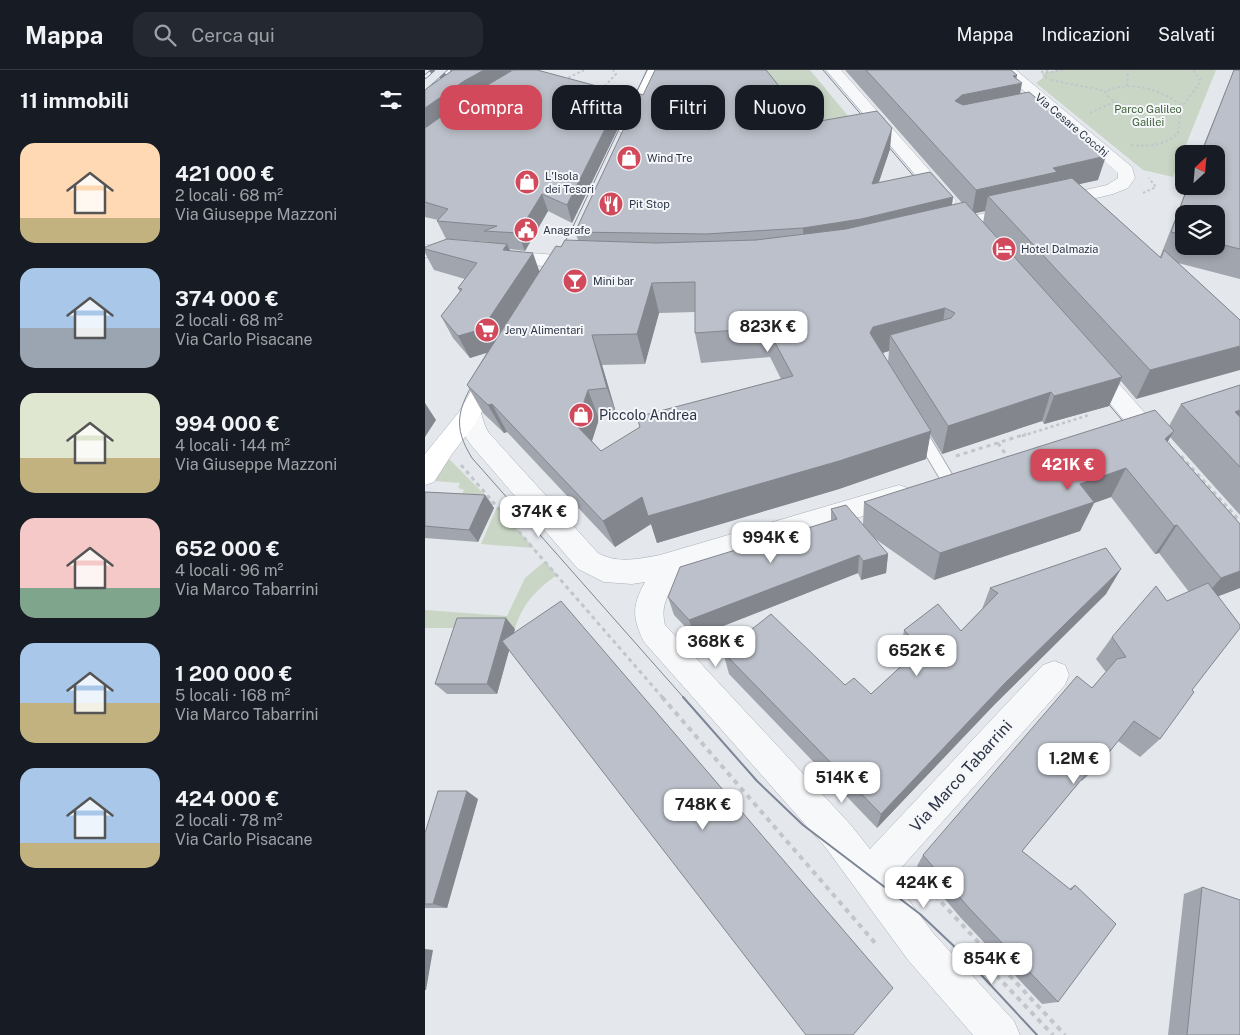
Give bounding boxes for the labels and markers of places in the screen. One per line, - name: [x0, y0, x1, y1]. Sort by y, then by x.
- shop icon: Wind Tre: [616, 145, 642, 171]
- place label: Wind Tre: [647, 152, 692, 164]
- shop icon: L'Isola dei Tesori: [514, 169, 540, 195]
- place label: L'Isola dei Tesori: [545, 170, 594, 195]
- restaurant icon: Pit Stop: [598, 191, 624, 217]
- place label: Pit Stop: [629, 198, 670, 210]
- public building icon: Anagrafe: [513, 217, 539, 243]
- place label: Anagrafe: [543, 224, 591, 236]
- hotel icon: Hotel Dalmazia: [991, 236, 1017, 262]
- place label: Hotel Dalmazia: [1021, 243, 1098, 255]
- bar icon: Mini bar: [562, 268, 588, 294]
- place label: Mini bar: [593, 275, 634, 287]
- pin: 823K €: [727, 310, 809, 353]
- supermarket icon: Jeny Alimentari: [474, 317, 500, 343]
- place label: Jeny Alimentari: [505, 324, 583, 336]
- shop icon: Piccolo Andrea: [568, 402, 594, 428]
- place label: Piccolo Andrea: [599, 407, 697, 423]
- pin: 421K €: [1027, 448, 1109, 491]
- pin: 374K €: [498, 496, 580, 538]
- pin: 994K €: [730, 522, 812, 564]
- pin: 368K €: [675, 626, 757, 668]
- pin: 652K €: [876, 634, 958, 677]
- pin: 1.2M €: [1033, 742, 1115, 785]
- pin: 514K €: [801, 762, 883, 804]
- pin: 748K €: [662, 788, 744, 831]
- pin: 424K €: [883, 866, 965, 909]
- pin: 854K €: [951, 942, 1033, 985]

